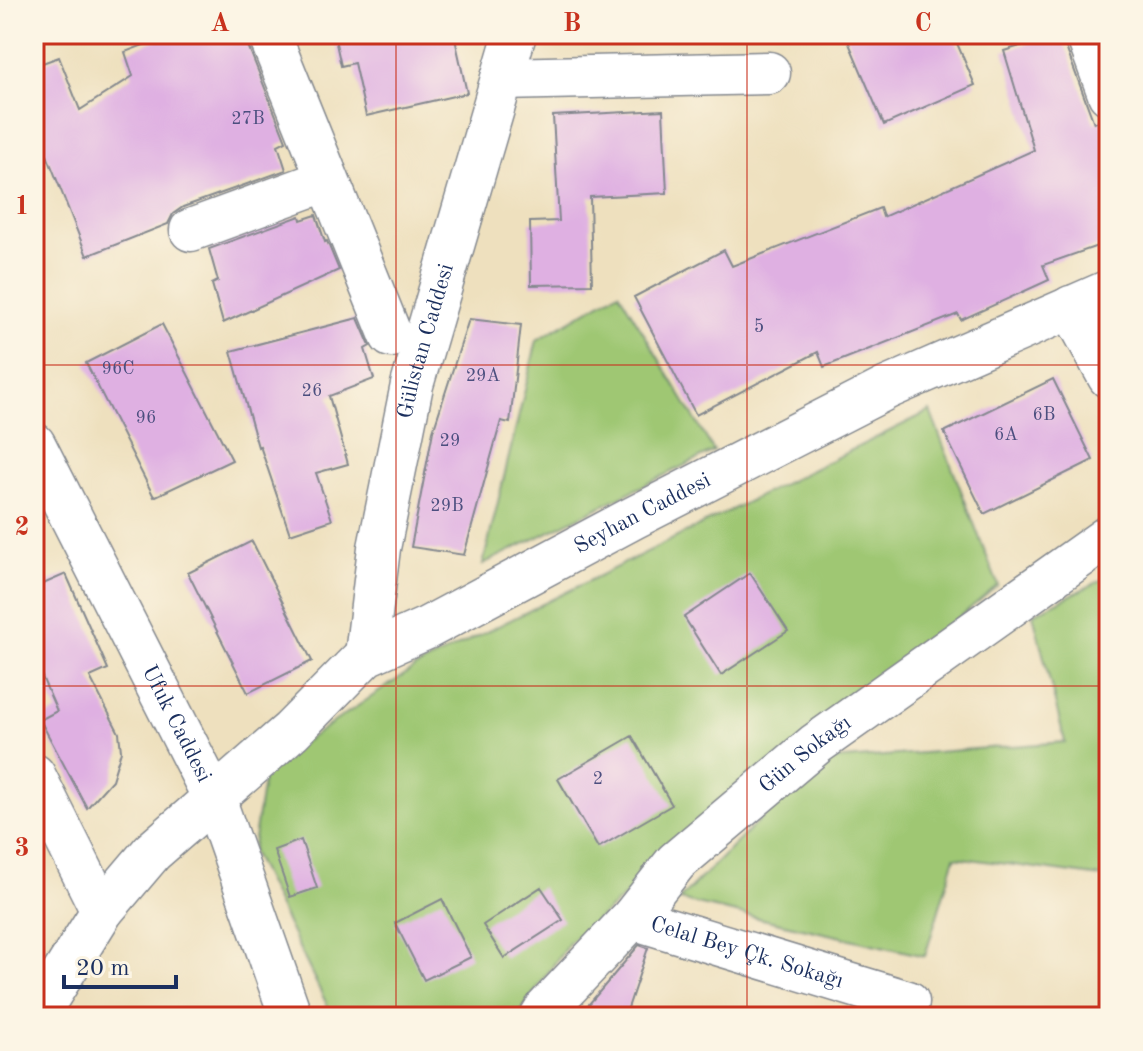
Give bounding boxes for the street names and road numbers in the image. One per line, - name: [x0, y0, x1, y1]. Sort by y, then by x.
- street label: Gülistan Caddesi: [394, 261, 458, 421]
- street label: Seyhan Caddesi: [571, 469, 714, 558]
- street label: Ufuk Caddesi: [137, 662, 215, 786]
- street label: Gün Sokağı: [755, 712, 855, 798]
- street label: Celal Bey Çk. Sokağı: [648, 913, 846, 993]

